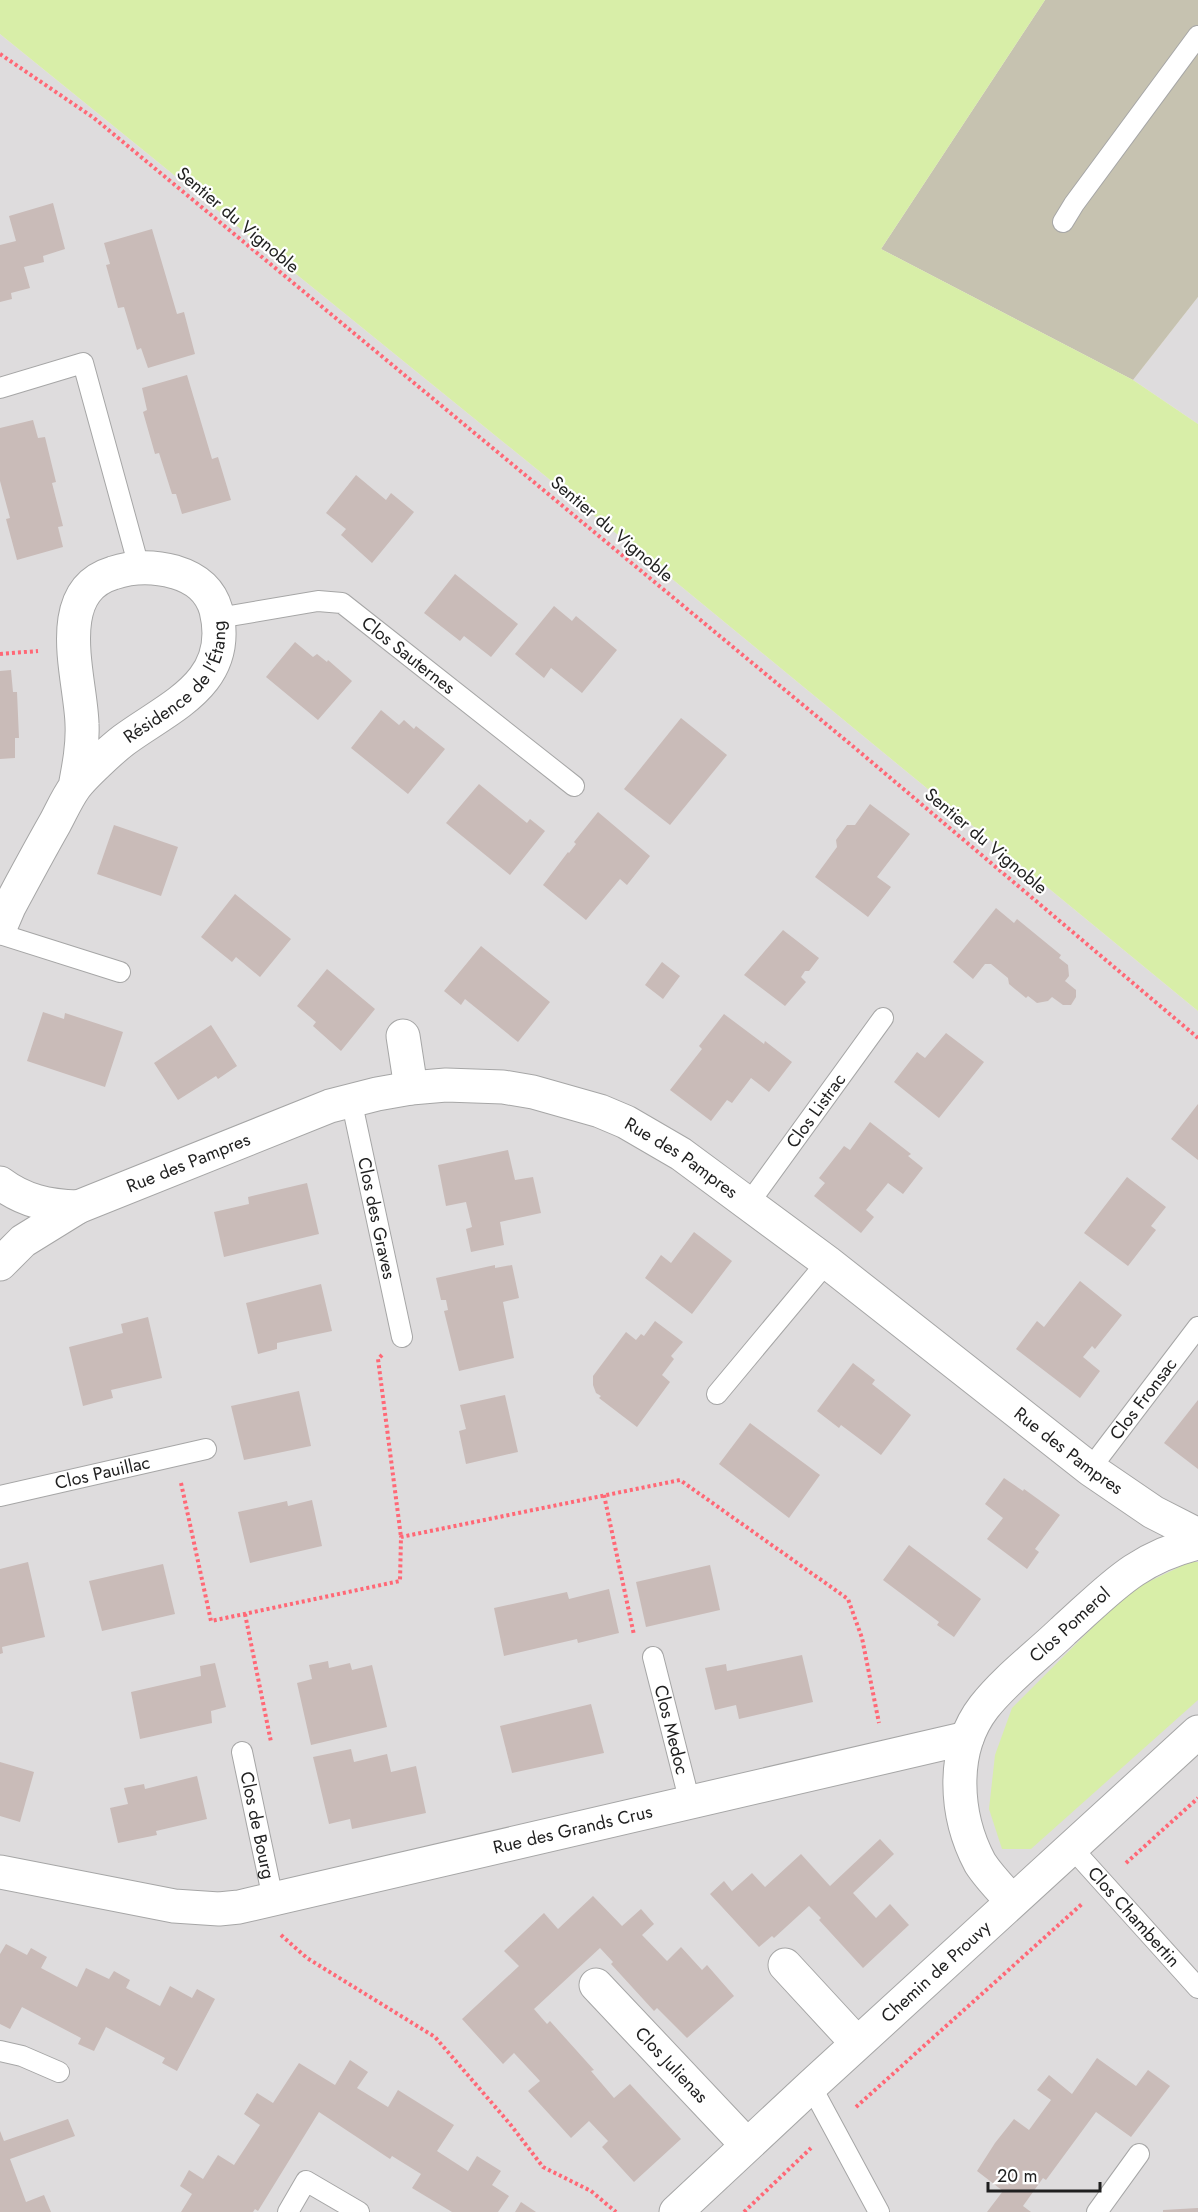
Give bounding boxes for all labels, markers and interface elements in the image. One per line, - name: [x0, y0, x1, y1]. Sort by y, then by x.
- street label: Sentier du Vignoble: [171, 161, 305, 279]
- street label: Sentier du Vignoble: [545, 470, 679, 588]
- street label: Clos Sauternes: [356, 610, 461, 700]
- street label: Résidence de l'Étang: [118, 620, 232, 750]
- street label: Sentier du Vignoble: [919, 782, 1053, 900]
- street label: Clos Listrac: [780, 1068, 852, 1153]
- street label: Rue des Pampres: [620, 1111, 743, 1205]
- street label: Rue des Pampres: [123, 1126, 254, 1199]
- street label: Clos des Graves: [351, 1155, 402, 1282]
- street label: Clos Fronsac: [1103, 1352, 1183, 1446]
- street label: Rue des Pampres: [1008, 1401, 1128, 1501]
- street label: Clos Pauillac: [52, 1449, 152, 1496]
- street label: Clos Pomerol: [1024, 1581, 1116, 1669]
- street label: Clos Medoc: [648, 1682, 695, 1777]
- street label: Clos de Bourg: [233, 1769, 281, 1882]
- street label: Rue des Grands Crus: [490, 1798, 655, 1861]
- street label: Clos Chambertin: [1082, 1861, 1186, 1973]
- street label: Chemin de Prouvy: [875, 1915, 997, 2029]
- street label: Clos Julienas: [629, 2021, 714, 2109]
- scale bar: [988, 2155, 1100, 2193]
- text: 20 m: [997, 2163, 1037, 2189]

